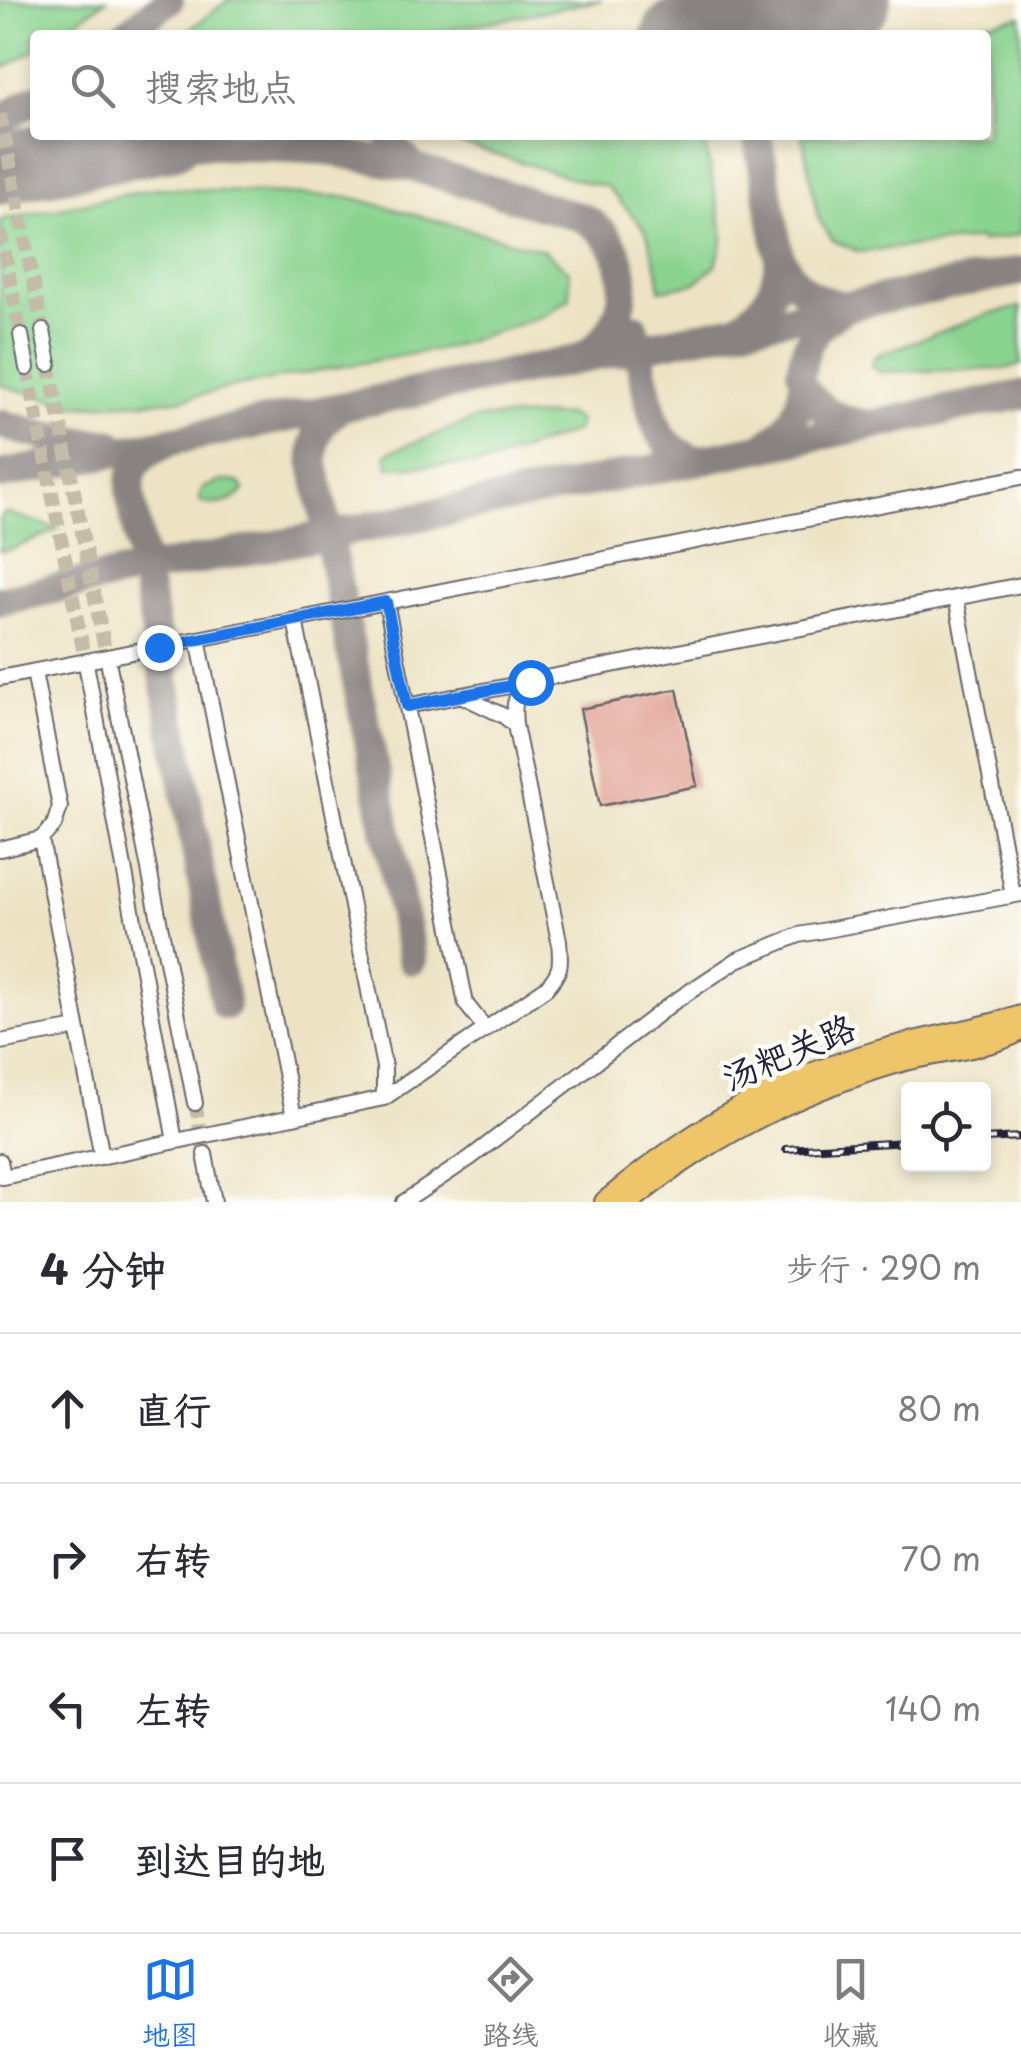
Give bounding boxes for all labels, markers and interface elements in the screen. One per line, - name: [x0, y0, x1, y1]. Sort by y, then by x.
- search box: [30, 30, 991, 140]
- text: 搜索地点: [145, 57, 297, 114]
- icon: search: [65, 58, 120, 113]
- route end: [137, 625, 183, 671]
- route start: [508, 660, 554, 706]
- street label: 汤粑关路: [713, 999, 863, 1102]
- map controls: [901, 1082, 991, 1172]
- button: locate: [901, 1082, 991, 1172]
- text: 4 分钟: [40, 1236, 166, 1299]
- text: 步行 · 290 m: [786, 1243, 981, 1291]
- text: 直行: [135, 1380, 211, 1437]
- icon: ahead: [40, 1381, 95, 1436]
- text: 80 m: [897, 1384, 981, 1432]
- text: 右转: [135, 1530, 211, 1587]
- icon: right: [40, 1531, 95, 1586]
- text: 70 m: [901, 1534, 981, 1582]
- text: 左转: [135, 1680, 211, 1737]
- icon: left: [40, 1681, 95, 1736]
- text: 140 m: [885, 1684, 981, 1732]
- text: 到达目的地: [135, 1830, 325, 1887]
- icon: arrive: [40, 1831, 95, 1886]
- tab: 地图: [142, 1952, 198, 2055]
- tab: 路线: [482, 1952, 539, 2055]
- tab: 收藏: [823, 1952, 879, 2055]

